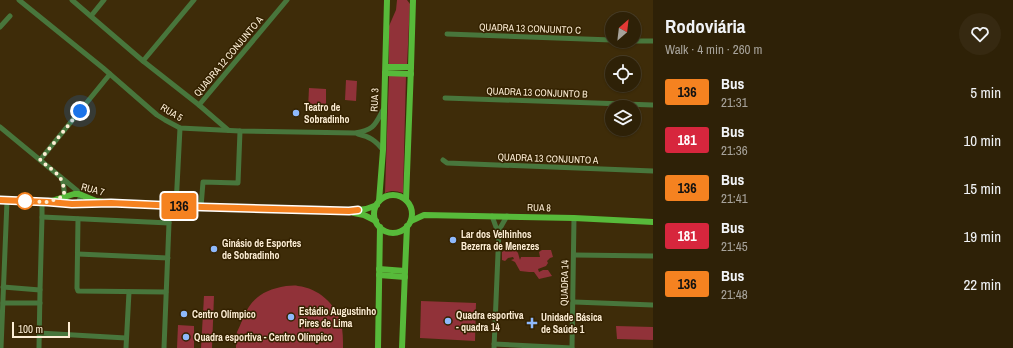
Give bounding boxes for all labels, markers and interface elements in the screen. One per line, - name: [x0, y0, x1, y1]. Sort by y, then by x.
- north arrow: [605, 12, 641, 48]
- map controls: [605, 12, 641, 136]
- street label: QUADRA 12 CONJUNTO A: [191, 13, 266, 99]
- text: Rodoviária: [665, 13, 746, 39]
- button: heart: [959, 13, 1001, 55]
- street label: QUADRA 13 CONJUNTO C: [479, 20, 581, 37]
- text: Walk · 4 min · 260 m: [665, 41, 762, 58]
- button: locate: [605, 56, 641, 92]
- text: Bus: [721, 73, 744, 94]
- text: 5 min: [970, 82, 1001, 103]
- text: 136: [677, 83, 697, 101]
- street label: QUADRA 13 CONJUNTO B: [486, 84, 588, 101]
- street label: RUA 3: [368, 88, 381, 112]
- text: 21:31: [721, 94, 748, 111]
- button: layers: [605, 100, 641, 136]
- your location: [70, 101, 90, 121]
- street label: RUA 5: [158, 101, 186, 124]
- place label: Teatro de Sobradinho: [304, 101, 350, 126]
- marker: Teatro de Sobradinho: [291, 108, 301, 118]
- text: Bus: [721, 121, 744, 142]
- text: 10 min: [963, 130, 1001, 151]
- text: 181: [677, 131, 697, 149]
- text: 21:36: [721, 142, 748, 159]
- street label: QUADRA 13 CONJUNTO A: [497, 150, 599, 167]
- text: Bus: [721, 169, 744, 190]
- text: 15 min: [963, 178, 1001, 199]
- text: 136: [677, 179, 697, 197]
- street label: RUA 7: [80, 180, 106, 199]
- text: 21:41: [721, 190, 748, 207]
- unlabelled marker: [16, 192, 34, 210]
- line badge: 136: [156, 193, 202, 219]
- text: 136: [169, 197, 189, 215]
- street label: RUA 8: [527, 201, 551, 214]
- text: Bus: [721, 217, 744, 238]
- text: 19 min: [963, 226, 1001, 247]
- text: 181: [677, 227, 697, 245]
- place label: Lar dos Velhinhos Bezerra de Menezes: [461, 228, 540, 253]
- marker: Lar dos Velhinhos Bezerra de Menezes: [448, 235, 458, 245]
- place label: Ginásio de Esportes de Sobradinho: [222, 237, 302, 262]
- text: 21:45: [721, 238, 748, 255]
- marker: Ginásio de Esportes de Sobradinho: [209, 244, 219, 254]
- street label: QUADRA 14: [558, 259, 571, 306]
- text: Bus: [721, 265, 744, 286]
- text: 22 min: [963, 274, 1001, 295]
- text: 136: [677, 275, 697, 293]
- text: 21:48: [721, 286, 748, 303]
- place label: Estádio Augustinho Pires de Lima: [299, 305, 376, 330]
- place label: Centro Olímpico: [192, 308, 256, 321]
- marker: Centro Olímpico: [179, 309, 189, 319]
- place label: Quadra esportiva - quadra 14: [456, 309, 524, 334]
- place label: Unidade Básica de Saúde 1: [541, 311, 603, 336]
- marker: Estádio Augustinho Pires de Lima: [286, 312, 296, 322]
- marker: Quadra esportiva - quadra 14: [443, 316, 453, 326]
- marker: Unidade Básica de Saúde 1: [526, 317, 538, 329]
- scale bar: [12, 320, 70, 339]
- text: 100 m: [18, 322, 43, 336]
- place label: Quadra esportiva - Centro Olímpico: [194, 331, 333, 344]
- marker: Quadra esportiva - Centro Olímpico: [181, 332, 191, 342]

